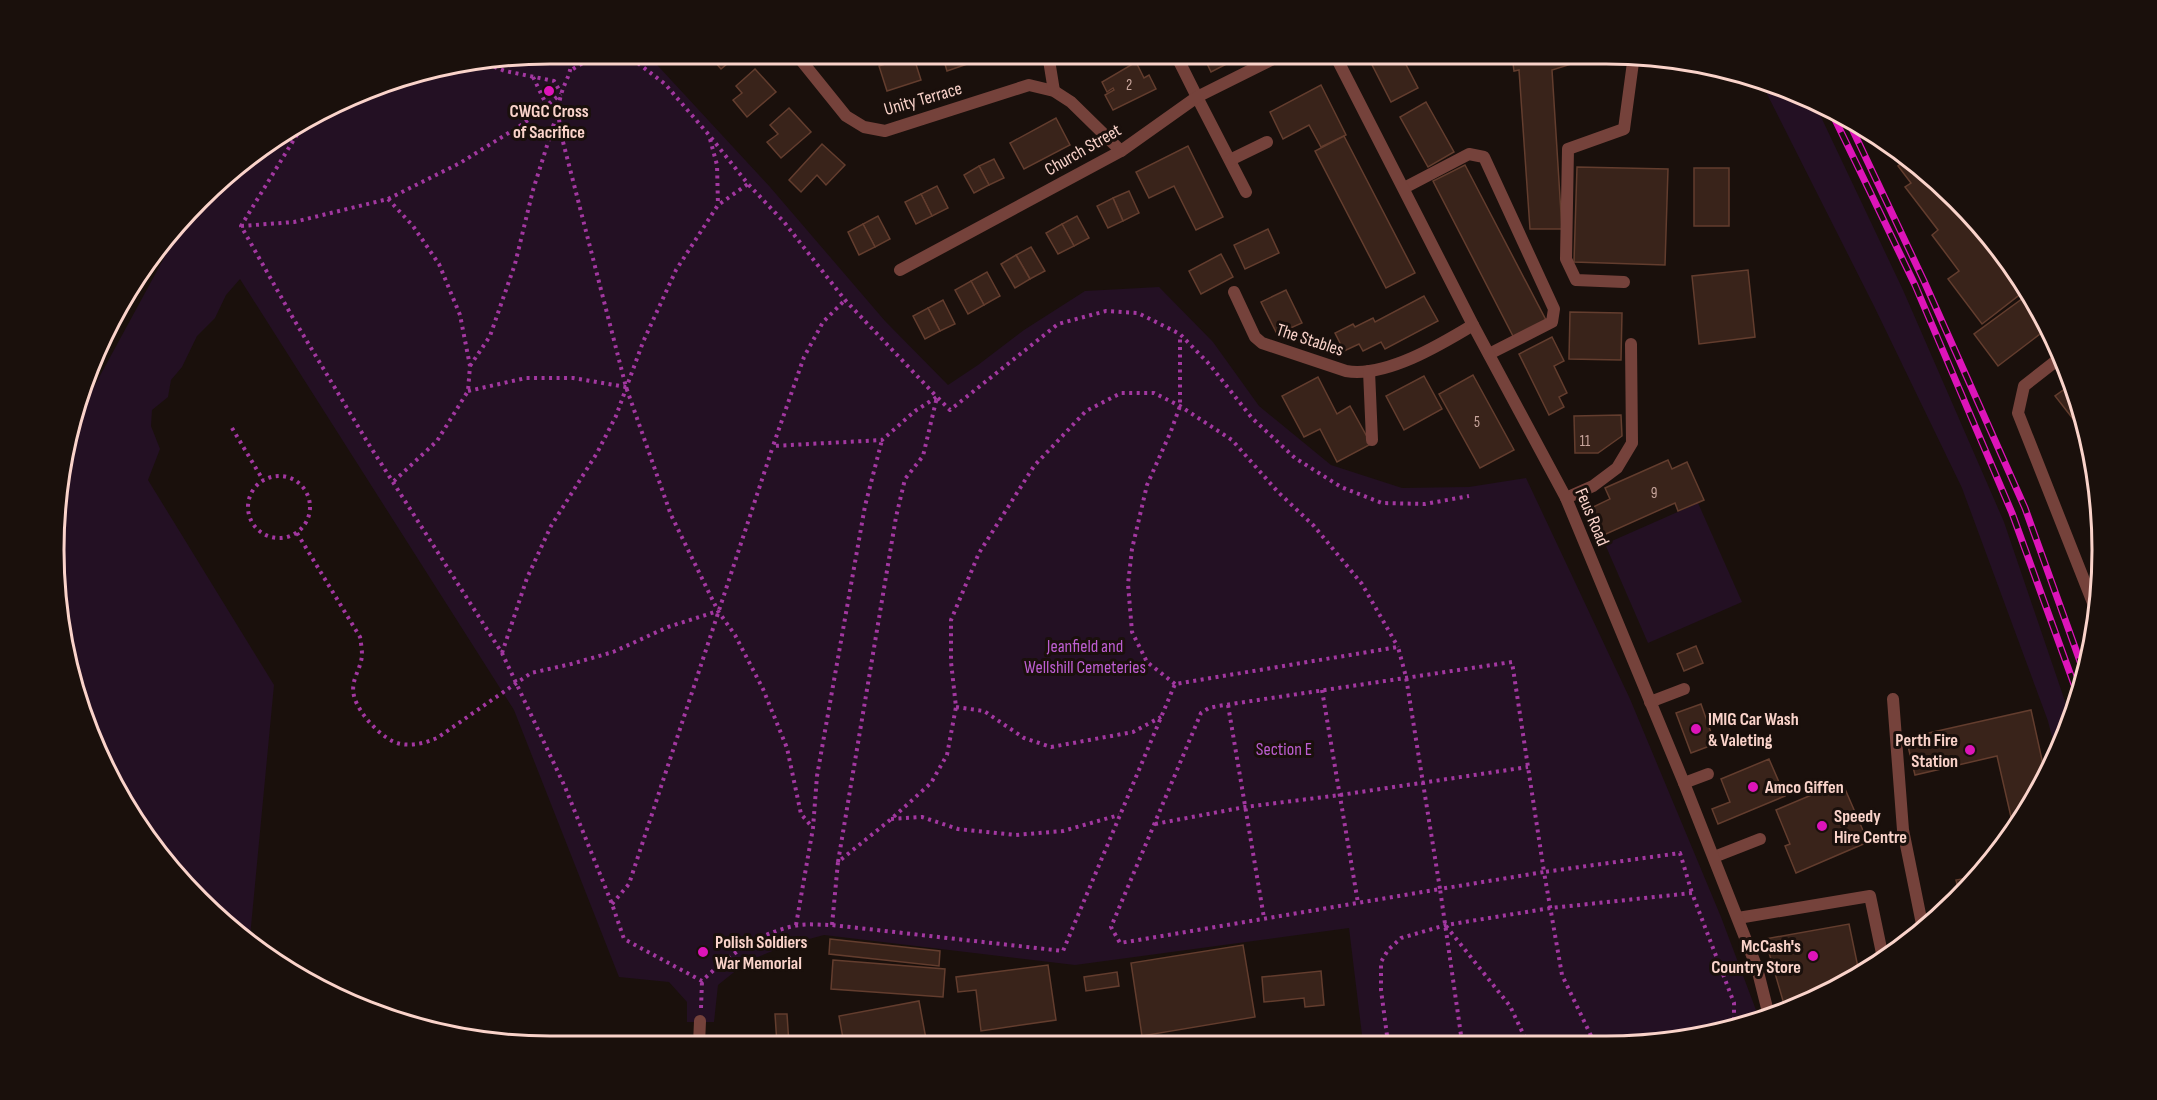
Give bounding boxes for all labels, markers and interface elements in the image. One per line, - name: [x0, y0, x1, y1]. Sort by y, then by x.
- house number: 2: [1126, 76, 1132, 95]
- street label: Unity Terrace: [882, 78, 964, 120]
- marker: CWGC Cross of Sacrifice: [542, 84, 556, 98]
- place label: CWGC Cross of Sacrifice: [509, 101, 589, 143]
- street label: Church Street: [1041, 120, 1125, 180]
- street label: The Stables: [1274, 319, 1346, 361]
- house number: 5: [1474, 413, 1480, 432]
- house number: 11: [1580, 432, 1591, 451]
- house number: 9: [1651, 484, 1657, 503]
- street label: Feus Road: [1570, 485, 1614, 549]
- park label: Jeanfield and Wellshill Cemeteries: [1024, 636, 1146, 678]
- place label: IMIG Car Wash & Valeting: [1708, 709, 1799, 751]
- marker: IMIG Car Wash & Valeting: [1689, 722, 1703, 736]
- place label: Perth Fire Station: [1895, 730, 1958, 772]
- park label: Section E: [1256, 739, 1312, 760]
- marker: Perth Fire Station: [1963, 743, 1977, 757]
- place label: Amco Giffen: [1764, 777, 1844, 798]
- marker: Amco Giffen: [1746, 780, 1760, 794]
- place label: Speedy Hire Centre: [1834, 806, 1907, 848]
- marker: Speedy Hire Centre: [1815, 819, 1829, 833]
- place label: Polish Soldiers War Memorial: [715, 932, 807, 974]
- place label: McCash's Country Store: [1711, 936, 1801, 978]
- marker: Polish Soldiers War Memorial: [696, 945, 710, 959]
- marker: McCash's Country Store: [1806, 949, 1820, 963]

